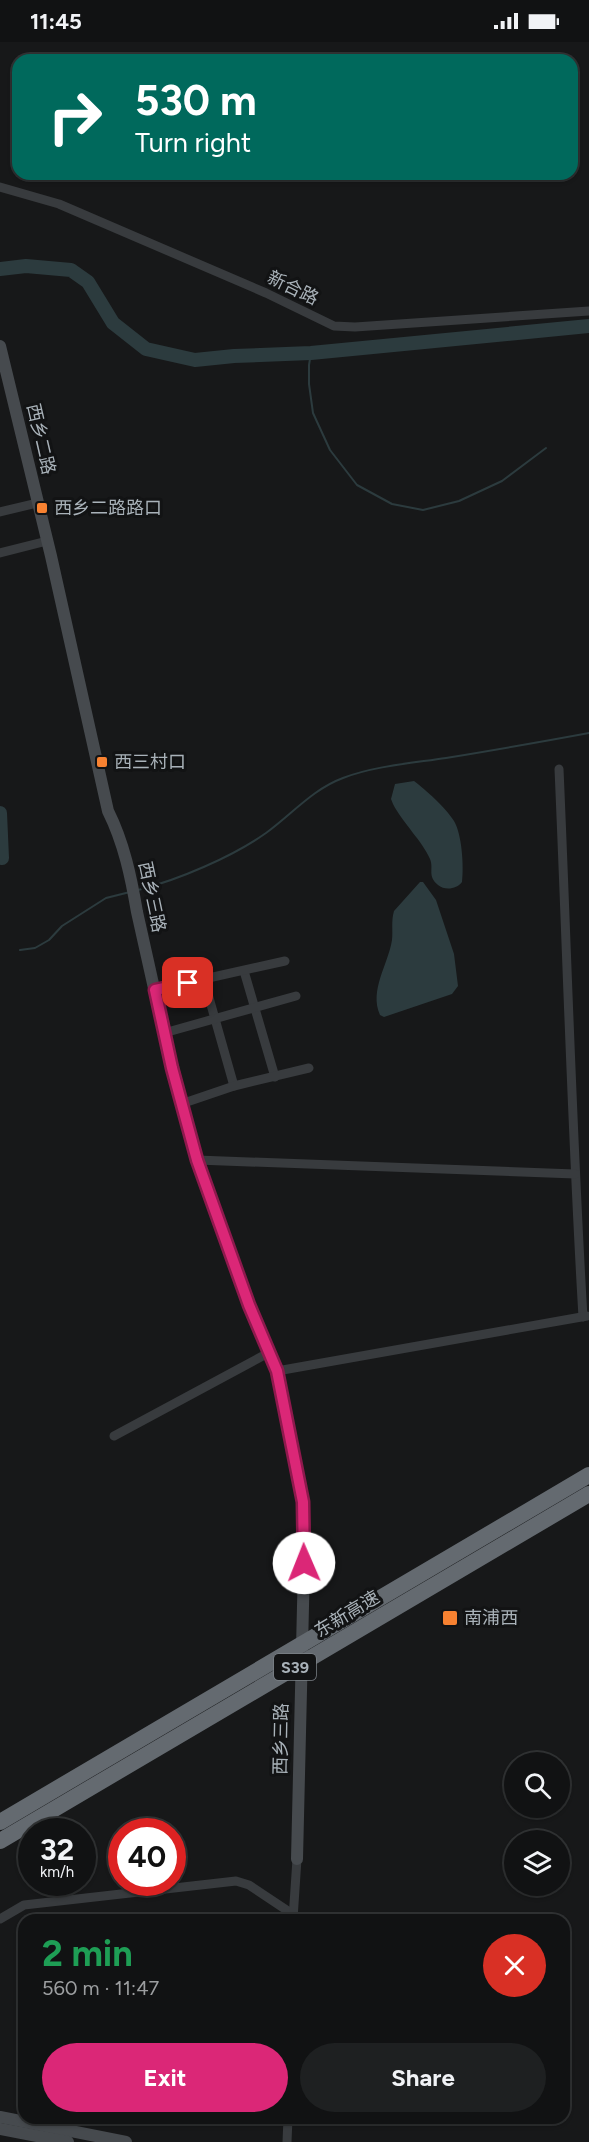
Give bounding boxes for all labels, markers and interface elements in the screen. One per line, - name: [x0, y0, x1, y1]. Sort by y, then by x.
- text: 11:45: [30, 8, 82, 35]
- text: 530 m: [135, 75, 257, 126]
- icon: right: [36, 78, 114, 156]
- text: Turn right: [135, 126, 251, 159]
- street label: 新合路: [264, 266, 322, 310]
- street label: 西乡二路: [22, 401, 60, 477]
- place label: 西乡二路路口: [54, 497, 162, 519]
- marker: 西乡二路路口: [35, 501, 49, 515]
- place label: 西三村口: [114, 751, 186, 773]
- marker: 西三村口: [95, 755, 109, 769]
- street label: 西乡三路: [134, 859, 170, 935]
- pin: [162, 957, 213, 1008]
- icon: arrive: [171, 966, 204, 999]
- position arrow: [272, 1531, 336, 1595]
- street label: 东新高速: [310, 1586, 384, 1642]
- place label: 南浦西: [464, 1607, 518, 1629]
- marker: 南浦西: [441, 1609, 459, 1627]
- road number: S39: [274, 1654, 316, 1680]
- street label: 西乡三路: [269, 1703, 293, 1775]
- map controls: [504, 1752, 570, 1896]
- button: search: [504, 1752, 570, 1818]
- speed limit sign: 40: [108, 1818, 186, 1896]
- button: layers: [504, 1830, 570, 1896]
- text: 32: [40, 1831, 74, 1868]
- text: km/h: [40, 1863, 74, 1881]
- text: 2 min: [42, 1932, 133, 1975]
- button: close: [483, 1934, 546, 1997]
- text: 560 m · 11:47: [42, 1976, 159, 2000]
- button: Exit: [42, 2043, 288, 2112]
- button: Share: [300, 2043, 546, 2112]

